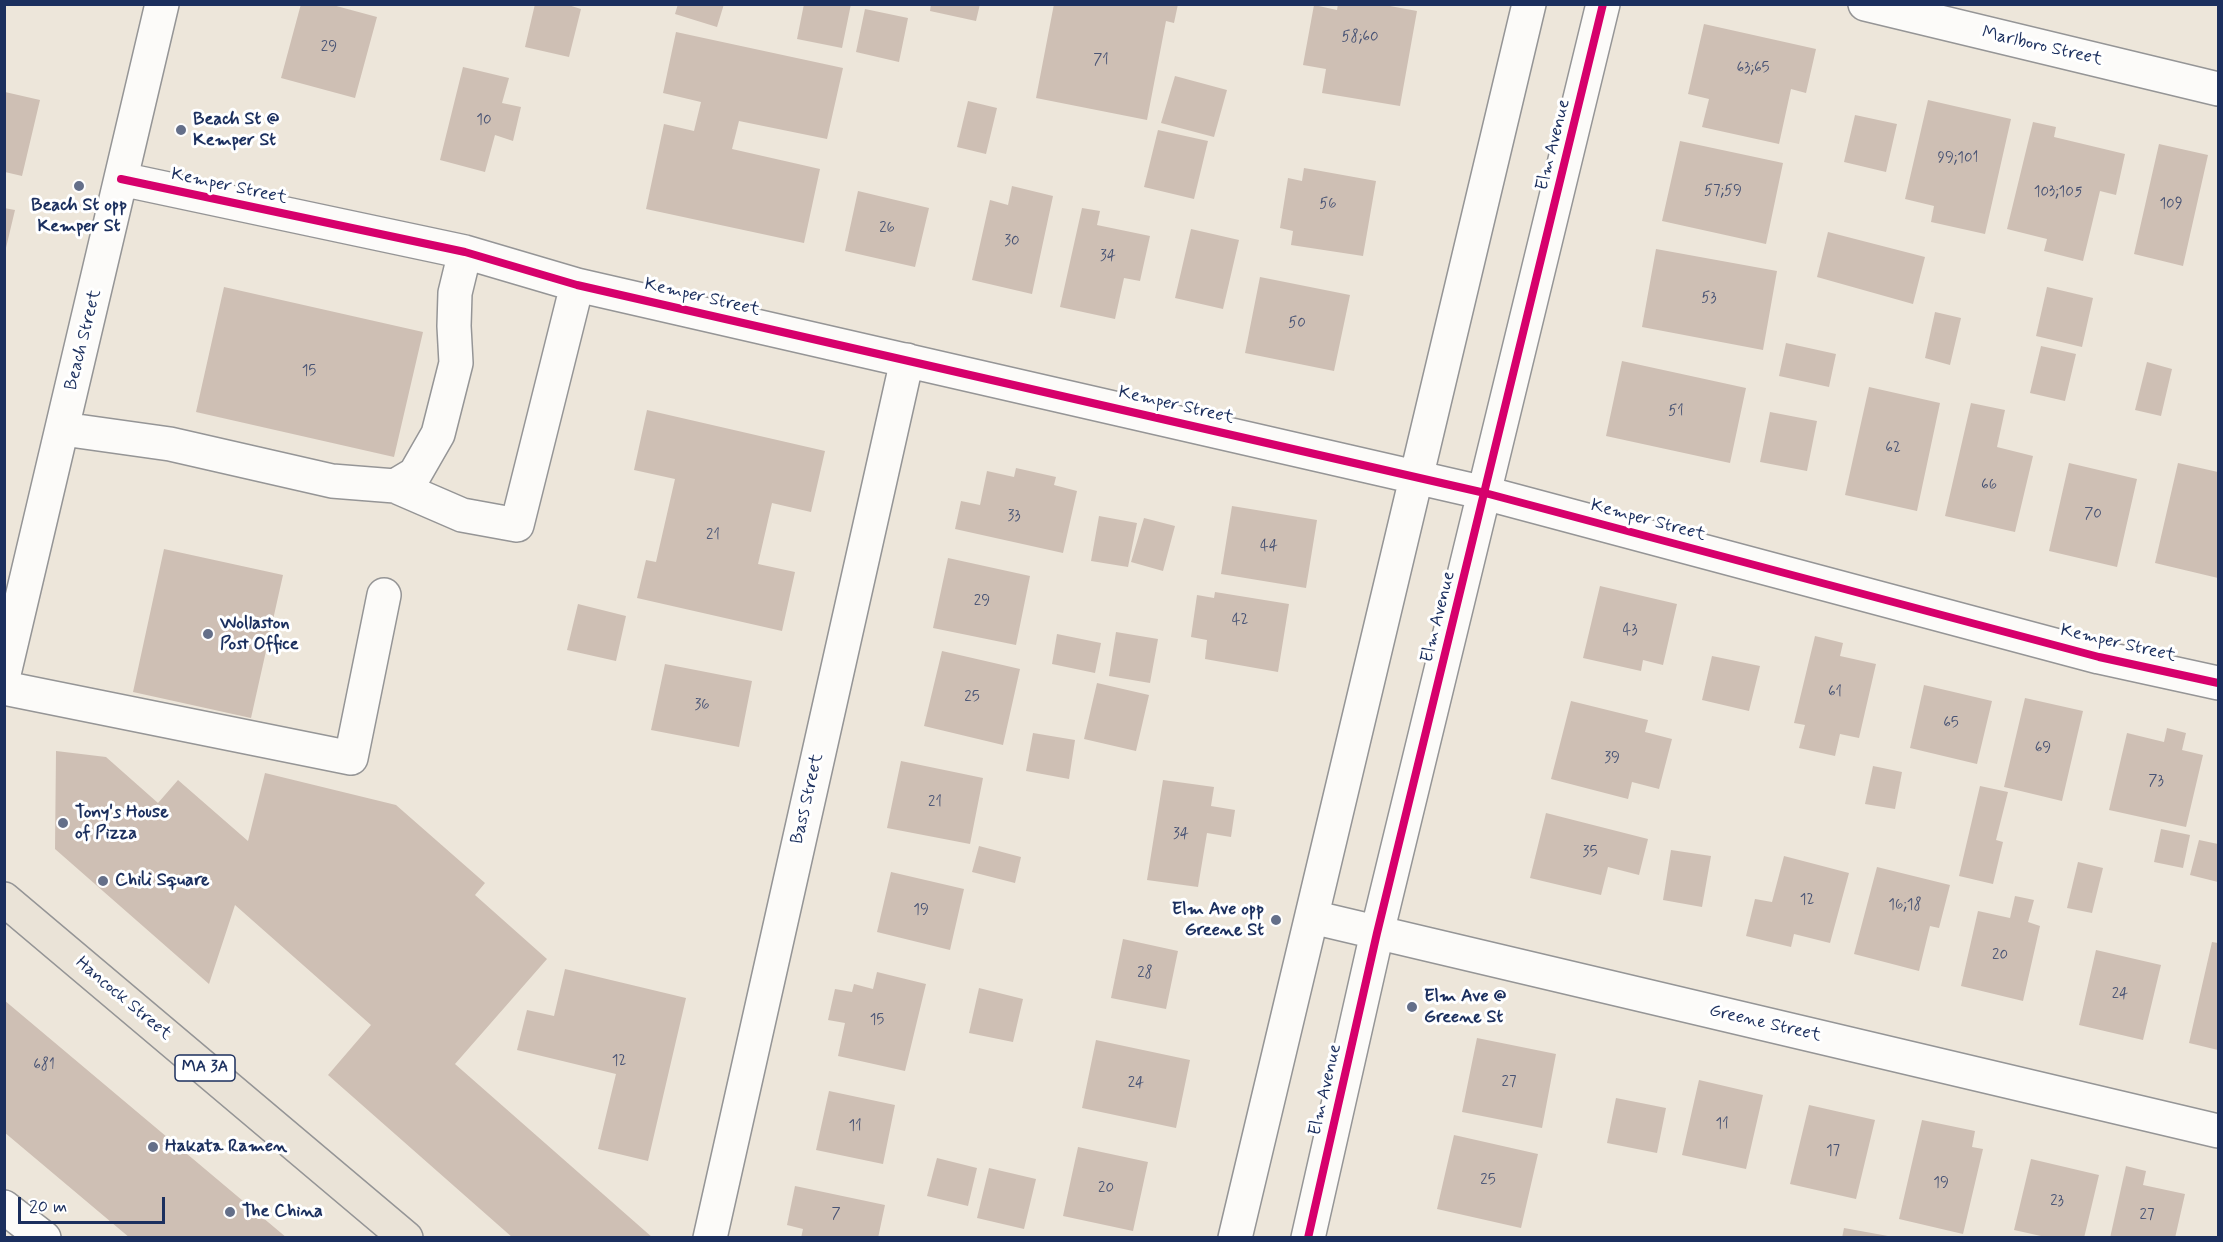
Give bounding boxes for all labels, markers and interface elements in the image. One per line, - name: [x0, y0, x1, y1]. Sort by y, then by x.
- street label: Marlboro Street: [1980, 23, 2104, 71]
- house number: 58;60: [1342, 29, 1378, 47]
- house number: 29: [321, 39, 337, 57]
- house number: 71: [1093, 52, 1109, 70]
- house number: 63;65: [1736, 60, 1770, 78]
- street label: Elm Avenue: [1532, 97, 1576, 193]
- place label: Beach St @ Kemper St: [193, 109, 279, 152]
- house number: 10: [476, 112, 492, 130]
- marker: Beach St @ Kemper St: [174, 123, 188, 137]
- house number: 99;101: [1938, 150, 1978, 168]
- street label: Kemper Street: [169, 164, 289, 210]
- marker: Beach St opp Kemper St: [72, 179, 86, 193]
- house number: 57;59: [1704, 183, 1742, 201]
- house number: 103;105: [2034, 184, 2082, 202]
- place label: Beach St opp Kemper St: [31, 195, 127, 238]
- house number: 56: [1319, 196, 1337, 214]
- house number: 109: [2159, 196, 2183, 214]
- house number: 26: [879, 220, 895, 238]
- house number: 30: [1004, 233, 1020, 251]
- house number: 34: [1100, 248, 1116, 266]
- street label: Kemper Street: [642, 274, 762, 322]
- street label: Beach Street: [61, 287, 107, 393]
- house number: 53: [1701, 290, 1717, 308]
- house number: 50: [1288, 315, 1306, 333]
- house number: 15: [302, 363, 316, 381]
- street label: Kemper Street: [1116, 382, 1236, 430]
- house number: 51: [1668, 403, 1684, 421]
- house number: 62: [1885, 440, 1901, 458]
- house number: 66: [1981, 477, 1997, 495]
- street label: Kemper Street: [1588, 495, 1708, 547]
- house number: 70: [2084, 506, 2102, 524]
- house number: 33: [1007, 508, 1021, 526]
- house number: 21: [706, 527, 720, 545]
- house number: 44: [1260, 538, 1278, 556]
- street label: Elm Avenue: [1417, 569, 1461, 665]
- house number: 29: [974, 593, 990, 611]
- house number: 42: [1232, 612, 1248, 630]
- place label: Wollaston Post Office: [220, 613, 299, 656]
- street label: Kemper Street: [2058, 620, 2178, 668]
- house number: 43: [1622, 622, 1638, 640]
- marker: Wollaston Post Office: [201, 627, 215, 641]
- house number: 61: [1828, 684, 1842, 702]
- house number: 25: [964, 689, 980, 707]
- house number: 36: [694, 697, 710, 715]
- house number: 65: [1943, 715, 1959, 733]
- house number: 69: [2035, 740, 2051, 758]
- house number: 39: [1604, 750, 1620, 768]
- street label: Bass Street: [787, 752, 829, 846]
- house number: 73: [2148, 773, 2164, 791]
- house number: 21: [928, 794, 942, 812]
- place label: Tony's House of Pizza: [75, 802, 169, 844]
- marker: Tony's House of Pizza: [56, 816, 70, 830]
- house number: 34: [1173, 826, 1189, 844]
- house number: 35: [1583, 844, 1597, 862]
- place label: Chili Square: [115, 870, 210, 892]
- marker: Chili Square: [96, 874, 110, 888]
- house number: 12: [1800, 892, 1814, 910]
- house number: 16;18: [1888, 897, 1922, 915]
- place label: Elm Ave opp Greene St: [1172, 899, 1264, 942]
- house number: 19: [913, 902, 929, 920]
- marker: Elm Ave opp Greene St: [1269, 913, 1283, 927]
- house number: 20: [1992, 947, 2008, 965]
- street label: Hancock Street: [70, 952, 176, 1046]
- house number: 28: [1137, 965, 1153, 983]
- place label: Elm Ave @ Greene St: [1424, 986, 1507, 1028]
- house number: 24: [2112, 986, 2128, 1004]
- marker: Elm Ave @ Greene St: [1405, 1000, 1419, 1014]
- street label: Greene Street: [1707, 1001, 1823, 1047]
- house number: 15: [870, 1012, 884, 1030]
- street label: Elm Avenue: [1305, 1042, 1347, 1138]
- house number: 12: [612, 1053, 626, 1071]
- road number: MA 3A: [175, 1055, 235, 1081]
- house number: 681: [33, 1057, 55, 1075]
- house number: 27: [1502, 1074, 1516, 1092]
- house number: 24: [1128, 1075, 1144, 1093]
- house number: 11: [1715, 1116, 1729, 1134]
- house number: 11: [848, 1118, 862, 1136]
- place label: Hakata Ramen: [165, 1136, 287, 1158]
- marker: Hakata Ramen: [146, 1140, 160, 1154]
- house number: 17: [1826, 1143, 1840, 1161]
- house number: 25: [1480, 1172, 1496, 1190]
- house number: 19: [1933, 1175, 1949, 1193]
- house number: 20: [1098, 1180, 1114, 1198]
- scale bar: [21, 1185, 168, 1223]
- house number: 23: [2050, 1193, 2064, 1211]
- text: 20 m: [29, 1195, 67, 1219]
- place label: The China: [242, 1201, 323, 1223]
- marker: The China: [223, 1205, 237, 1219]
- house number: 7: [831, 1206, 841, 1224]
- house number: 27: [2140, 1207, 2154, 1225]

